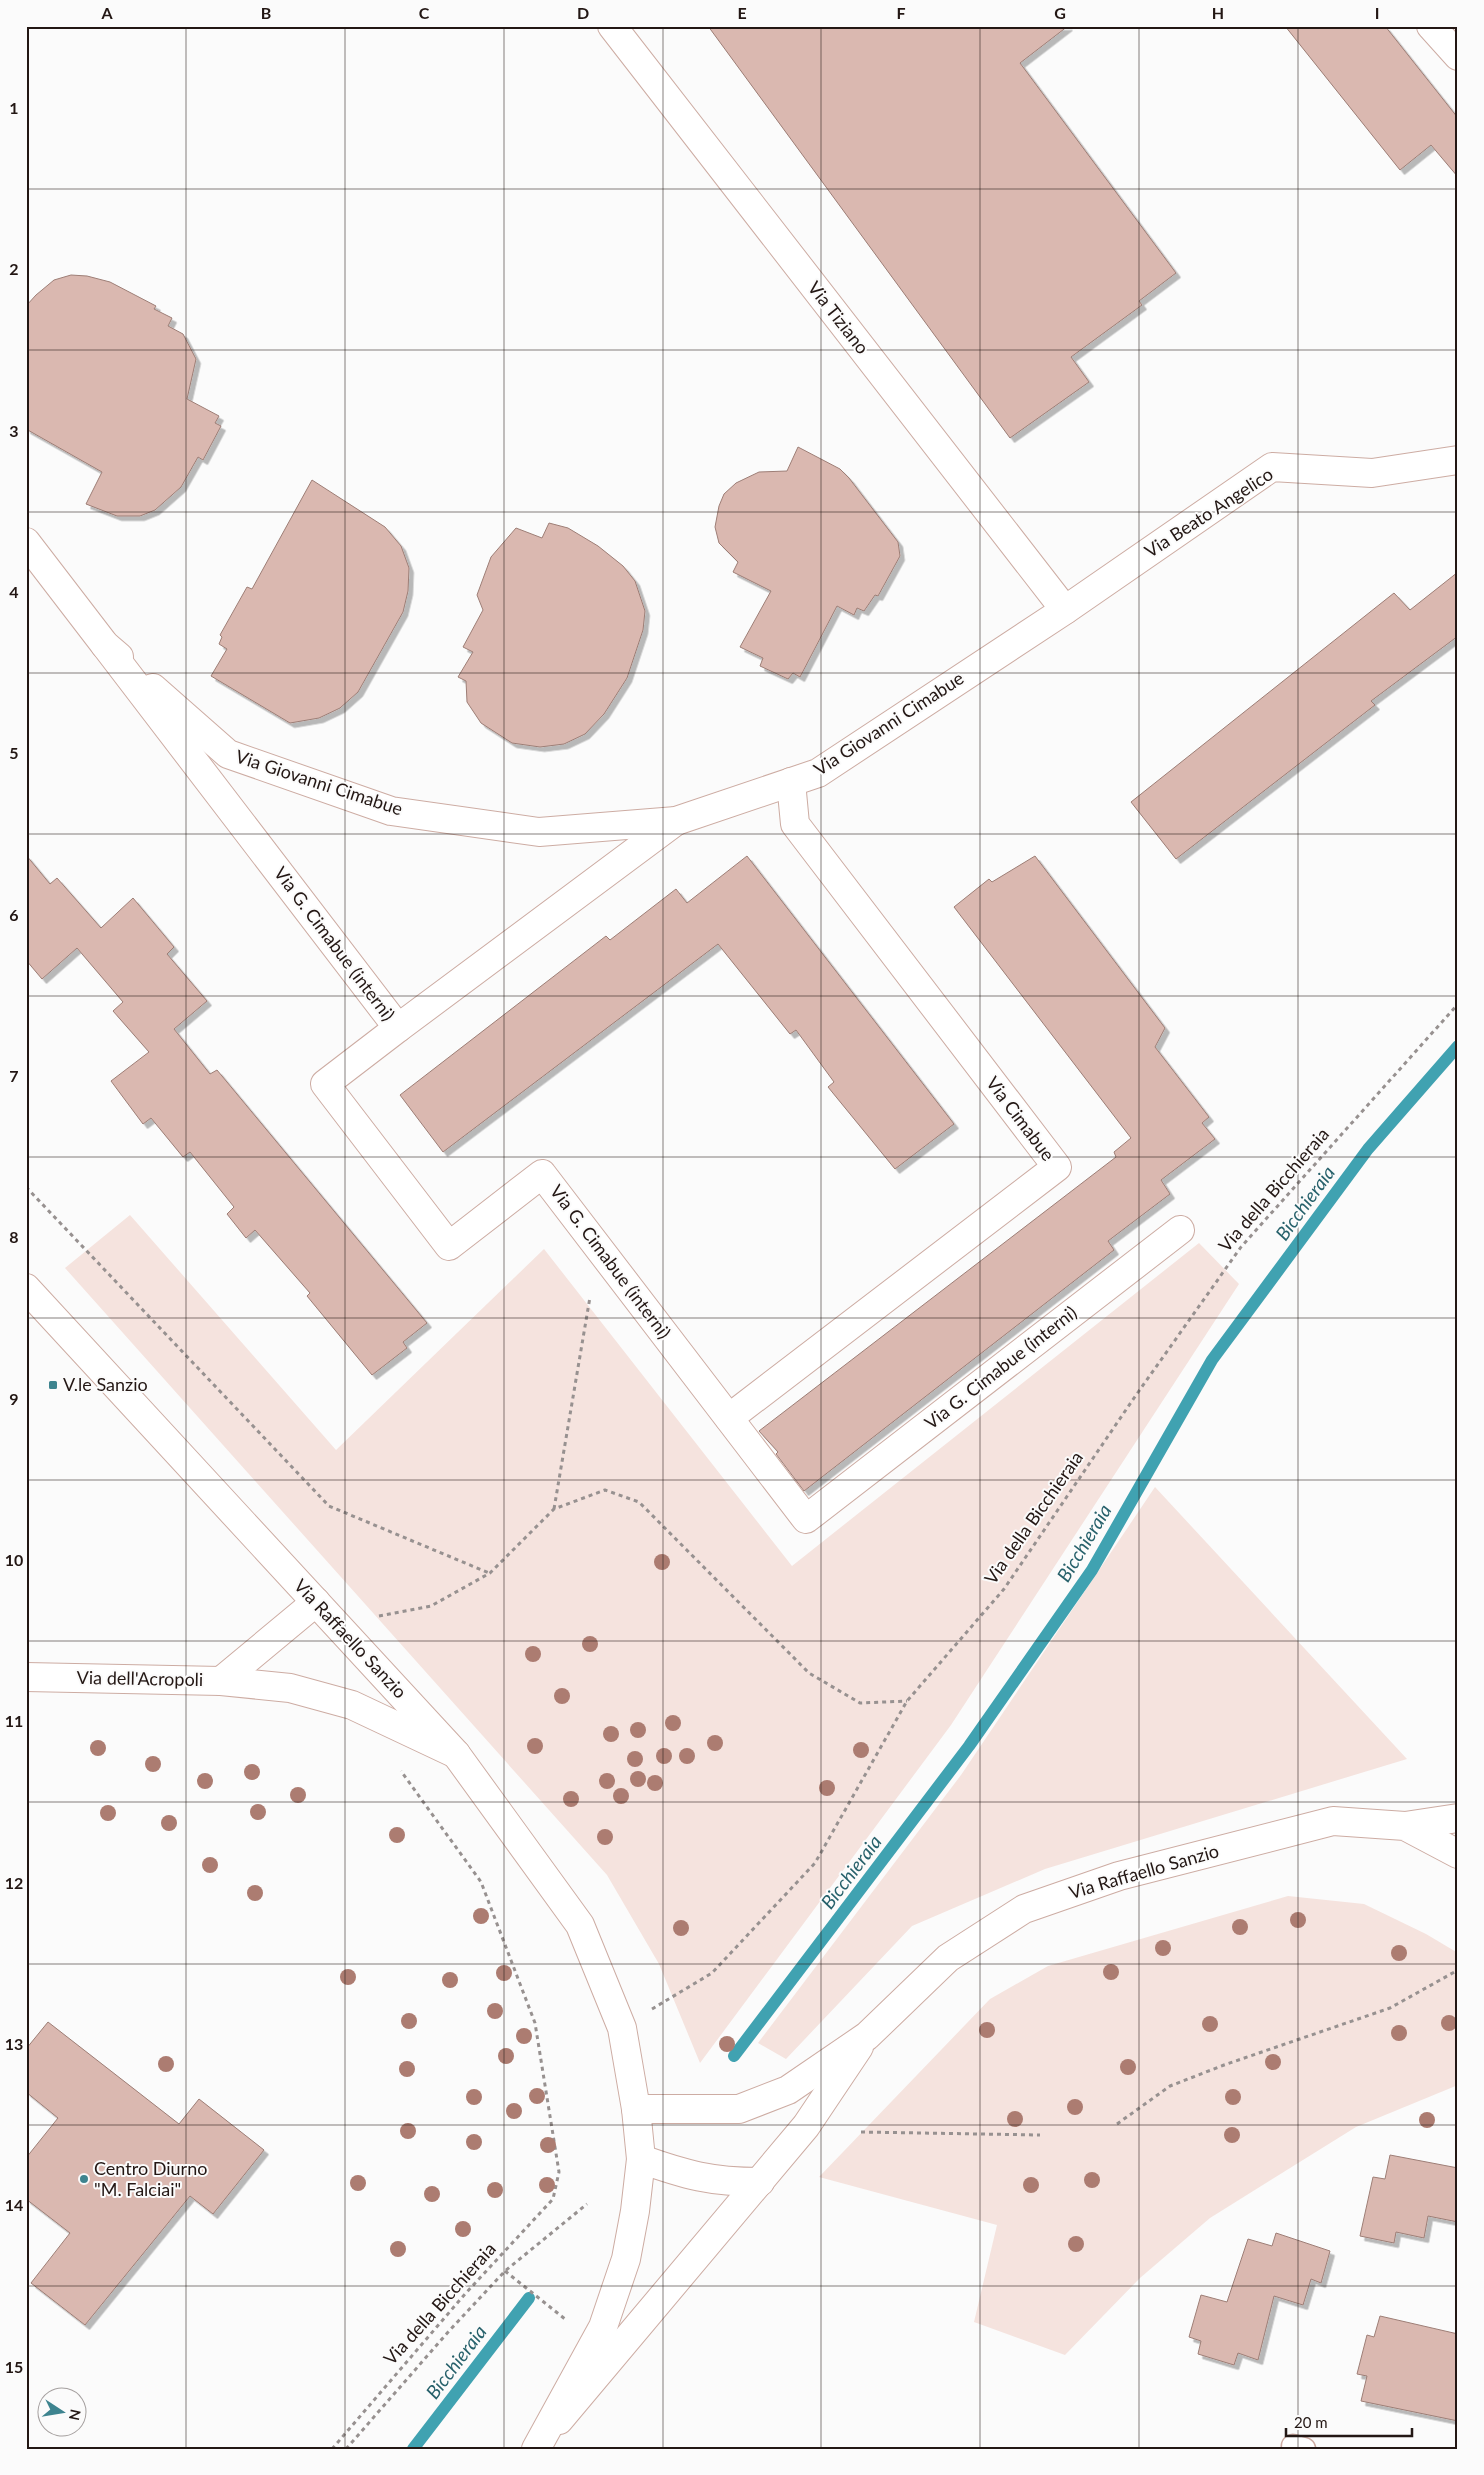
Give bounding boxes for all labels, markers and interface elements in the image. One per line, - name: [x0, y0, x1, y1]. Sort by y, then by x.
- text: A: [100, 3, 113, 22]
- text: B: [261, 3, 271, 22]
- text: C: [419, 3, 430, 22]
- text: D: [577, 3, 589, 22]
- text: E: [737, 3, 747, 22]
- text: F: [896, 3, 906, 22]
- text: G: [1054, 3, 1066, 22]
- text: H: [1212, 3, 1224, 22]
- text: I: [1375, 3, 1379, 22]
- text: 1: [9, 98, 19, 117]
- text: 2: [9, 259, 19, 278]
- street label: Via Tiziano: [804, 277, 874, 358]
- text: 3: [9, 421, 19, 440]
- street label: Via Beato Angelico: [1140, 462, 1277, 562]
- text: 4: [9, 582, 19, 601]
- street label: Via Giovanni Cimabue: [809, 667, 967, 780]
- text: 5: [9, 743, 19, 762]
- street label: Via Giovanni Cimabue: [233, 745, 406, 819]
- street label: Via G. Cimabue (interni): [270, 862, 400, 1025]
- text: 6: [9, 905, 19, 924]
- text: 7: [9, 1066, 19, 1085]
- street label: Via Cimabue: [982, 1072, 1060, 1165]
- street label: Via della Bicchieraia: [1214, 1124, 1334, 1256]
- water label: Bicchieraia: [1270, 1162, 1340, 1244]
- street label: Via G. Cimabue (interni): [546, 1180, 676, 1343]
- text: 8: [9, 1227, 19, 1246]
- street label: Via G. Cimabue (interni): [920, 1301, 1081, 1433]
- place label: V.le Sanzio: [63, 1373, 148, 1395]
- marker: V.le Sanzio: [47, 1379, 59, 1391]
- text: 9: [9, 1389, 19, 1408]
- street label: Via della Bicchieraia: [980, 1448, 1088, 1588]
- water label: Bicchieraia: [1052, 1500, 1116, 1586]
- text: 10: [5, 1550, 23, 1569]
- street label: Via Raffaello Sanzio: [290, 1574, 412, 1702]
- street label: Via dell'Acropoli: [77, 1666, 203, 1690]
- text: 11: [5, 1711, 23, 1730]
- water label: Bicchieraia: [816, 1830, 886, 1913]
- street label: Via Raffaello Sanzio: [1066, 1839, 1221, 1903]
- text: 12: [5, 1873, 23, 1892]
- text: 13: [5, 2034, 23, 2053]
- place label: Centro Diurno "M. Falciai": [94, 2157, 207, 2200]
- marker: Centro Diurno "M. Falciai": [78, 2173, 90, 2185]
- text: 14: [5, 2195, 23, 2214]
- street label: Via della Bicchieraia: [379, 2238, 501, 2370]
- water label: Bicchieraia: [421, 2321, 491, 2403]
- text: 15: [5, 2357, 23, 2376]
- north arrow: [38, 2388, 88, 2438]
- scale bar: [1286, 2405, 1413, 2437]
- text: N: [66, 2408, 85, 2422]
- text: 20 m: [1294, 2413, 1328, 2431]

